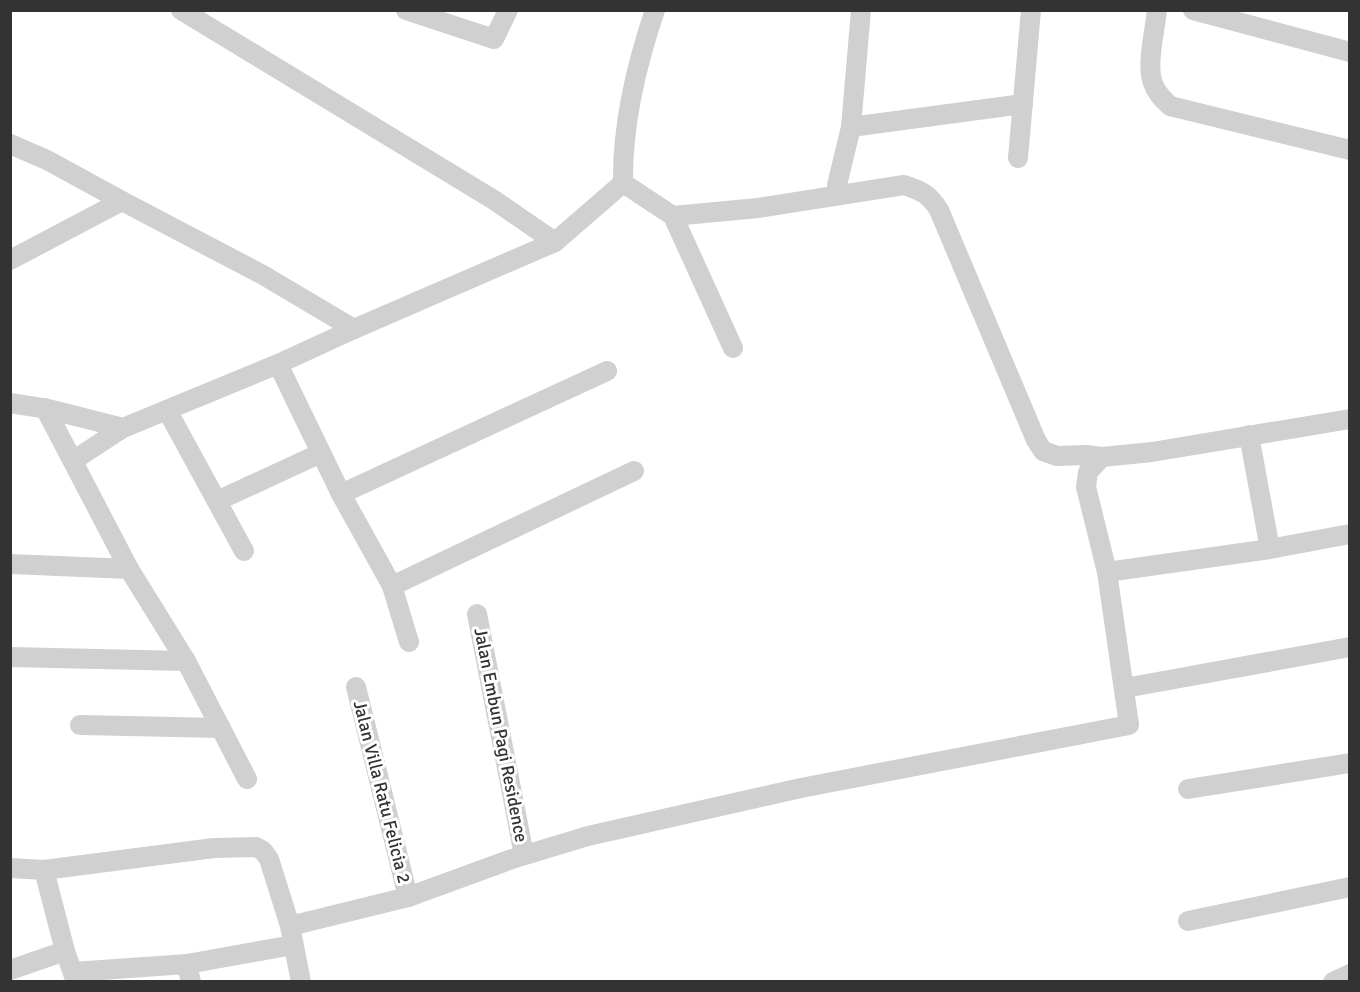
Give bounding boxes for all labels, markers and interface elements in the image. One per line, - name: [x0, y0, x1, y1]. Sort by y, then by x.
- street label: Jalan Embun Pagi Residence: [469, 626, 533, 844]
- street label: Jalan Villa Ratu Felicia 2: [349, 698, 415, 886]

